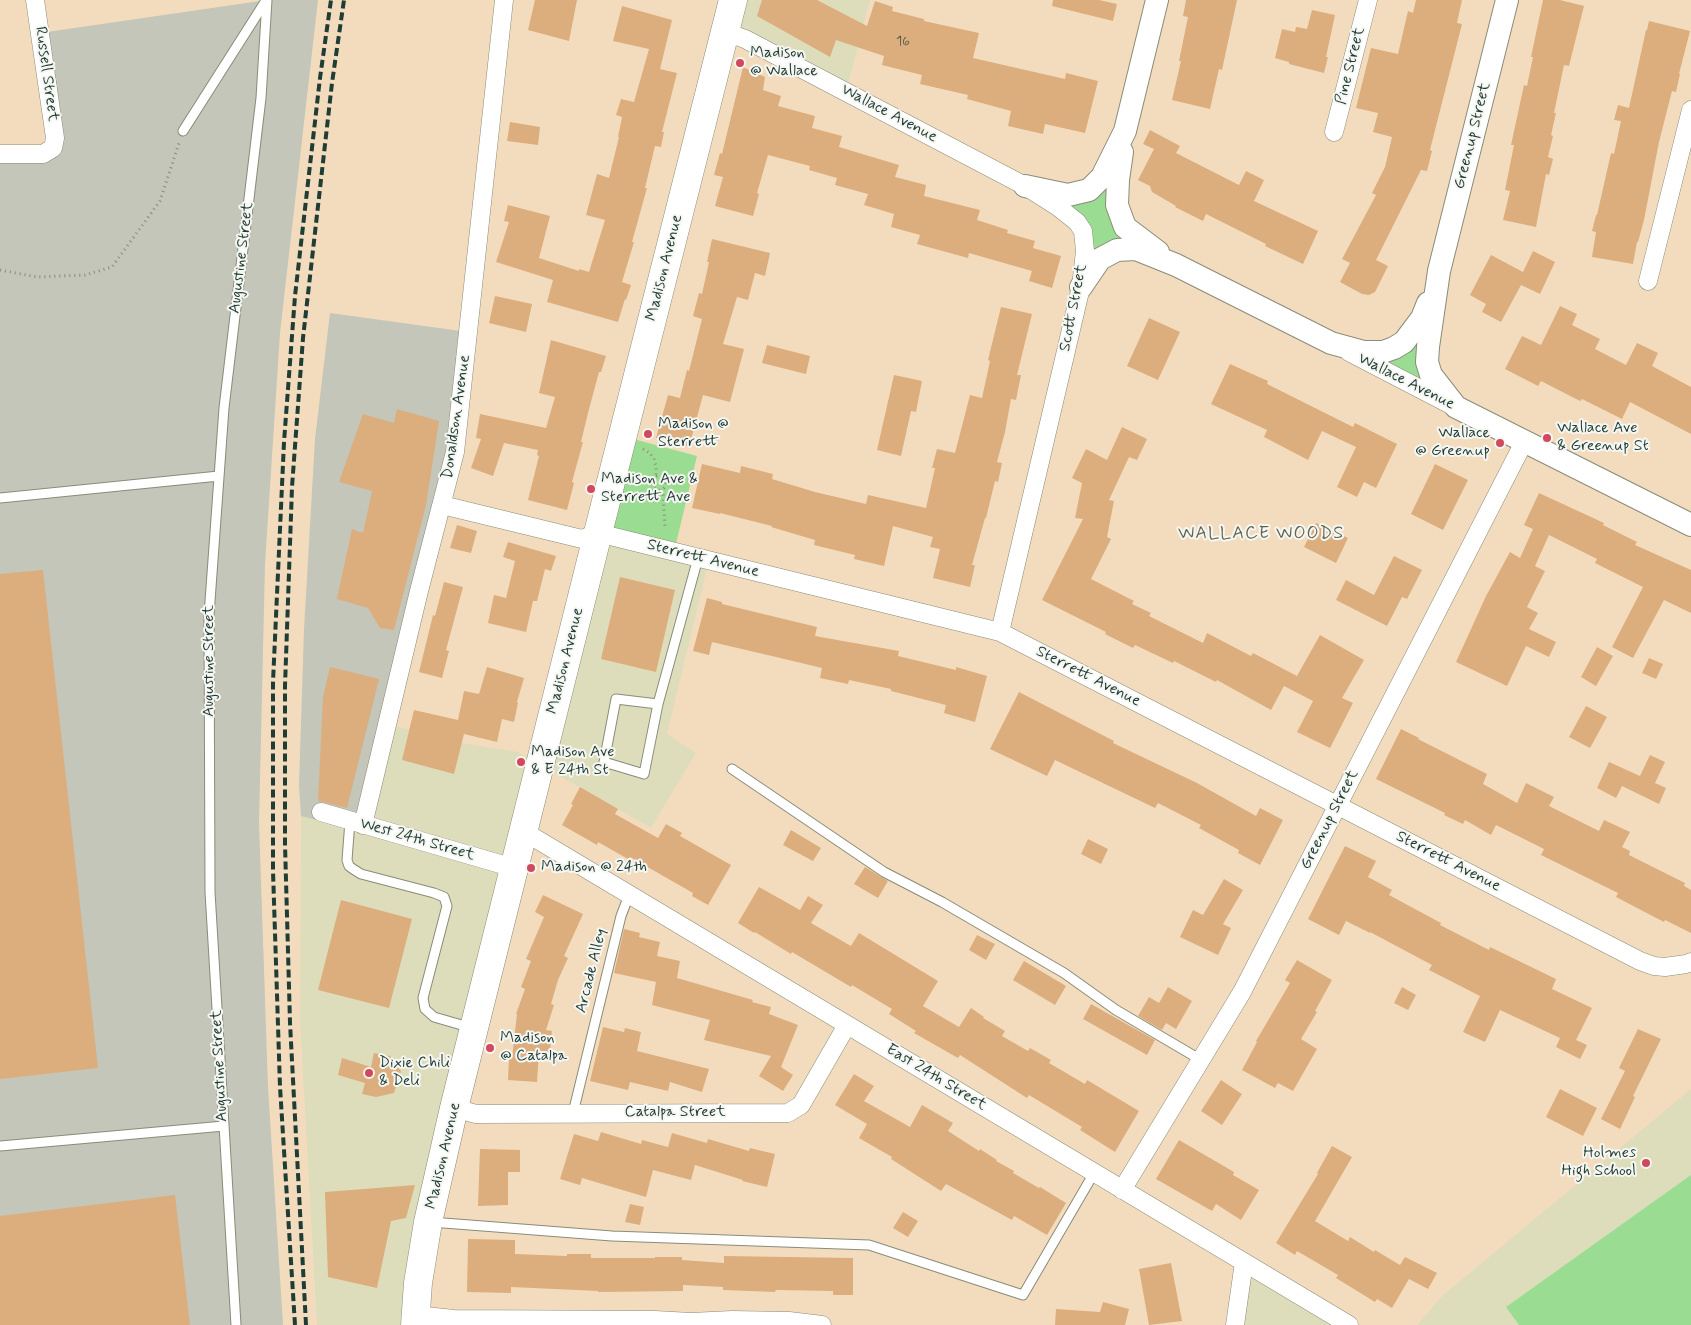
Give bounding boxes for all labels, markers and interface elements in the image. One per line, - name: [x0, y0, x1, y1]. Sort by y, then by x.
- street label: Russell Street: [30, 25, 62, 123]
- street label: Pine Street: [1332, 25, 1370, 107]
- house number: 16: [896, 34, 910, 50]
- place label: Madison @ Wallace: [750, 44, 818, 82]
- marker: Madison @ Wallace: [734, 57, 746, 69]
- street label: Wallace Avenue: [838, 81, 940, 147]
- street label: Greenup Street: [1450, 81, 1496, 191]
- street label: Augustine Street: [226, 201, 258, 315]
- street label: Madison Avenue: [642, 213, 688, 323]
- street label: Scott Street: [1056, 263, 1092, 353]
- street label: Wallace Avenue: [1354, 349, 1458, 415]
- street label: Donaldson Avenue: [439, 354, 475, 480]
- place label: Madison @ Sterrett: [658, 415, 729, 453]
- place label: Wallace Ave & Greenup St: [1557, 419, 1649, 457]
- place label: Wallace @ Greenup: [1415, 424, 1490, 462]
- marker: Madison @ Sterrett: [642, 428, 654, 440]
- marker: Wallace Ave & Greenup St: [1541, 432, 1553, 444]
- marker: Wallace @ Greenup: [1494, 437, 1506, 449]
- place label: Madison Ave & Sterrett Ave: [601, 470, 698, 508]
- marker: Madison Ave & Sterrett Ave: [585, 483, 597, 495]
- district label: WALLACE WOODS: [1178, 523, 1344, 545]
- street label: Sterrett Avenue: [645, 536, 761, 582]
- street label: Augustine Street: [200, 605, 220, 717]
- street label: Madison Avenue: [543, 606, 589, 716]
- street label: Sterrett Avenue: [1032, 642, 1144, 712]
- place label: Madison Ave & E 24th St: [531, 743, 614, 781]
- marker: Madison Ave & E 24th St: [515, 756, 527, 768]
- street label: Greenup Street: [1297, 767, 1363, 873]
- street label: West 24th Street: [358, 814, 476, 866]
- street label: Sterrett Avenue: [1392, 827, 1504, 897]
- place label: Madison @ 24th: [541, 858, 647, 878]
- marker: Madison @ 24th: [525, 862, 537, 874]
- street label: Arcade Alley: [572, 927, 612, 1015]
- street label: Augustine Street: [207, 1010, 233, 1122]
- place label: Madison @ Catalpa: [500, 1029, 567, 1067]
- street label: East 24th Street: [882, 1040, 990, 1116]
- marker: Madison @ Catalpa: [484, 1042, 496, 1054]
- place label: Dixie Chili & Deli: [379, 1054, 450, 1092]
- marker: Dixie Chili & Deli: [363, 1067, 375, 1079]
- street label: Madison Avenue: [422, 1101, 466, 1211]
- street label: Catalpa Street: [624, 1103, 726, 1123]
- place label: Holmes High School: [1561, 1144, 1636, 1182]
- marker: Holmes High School: [1640, 1157, 1652, 1169]

